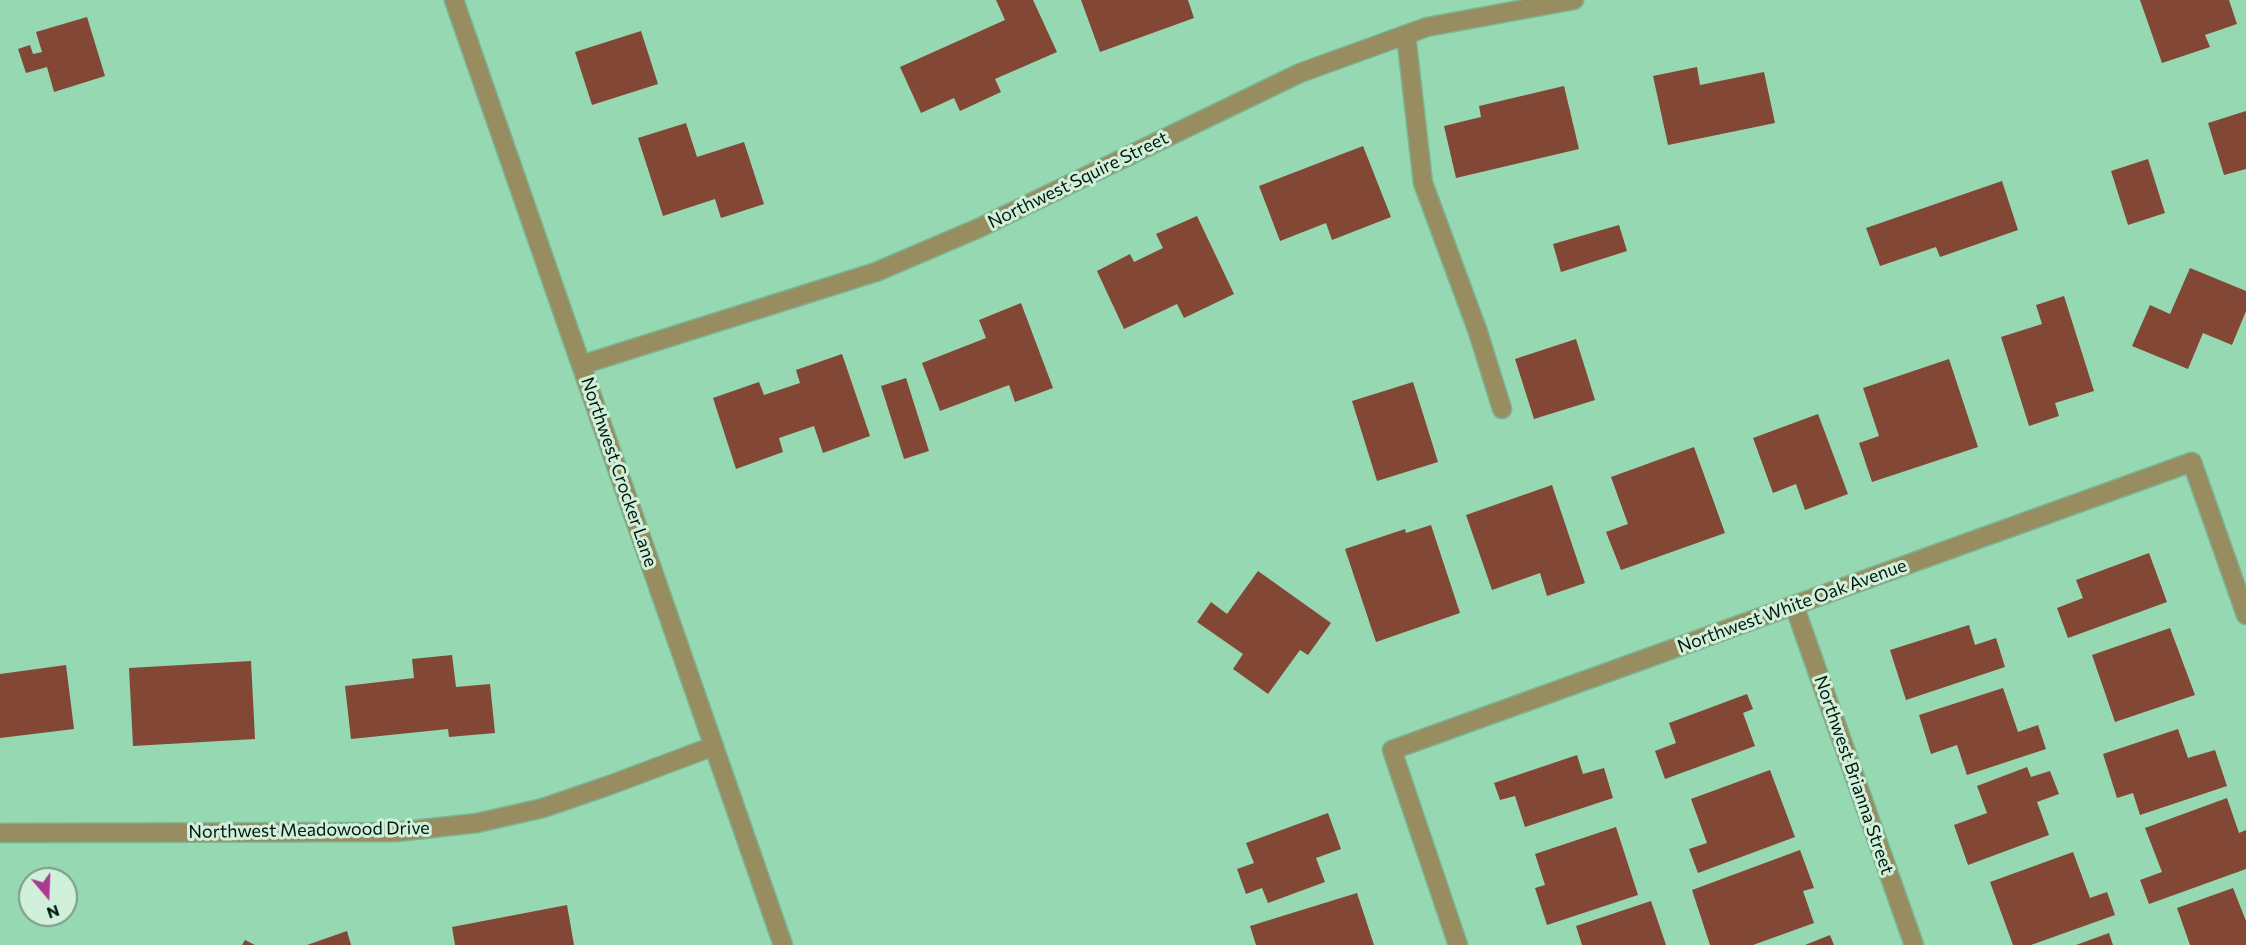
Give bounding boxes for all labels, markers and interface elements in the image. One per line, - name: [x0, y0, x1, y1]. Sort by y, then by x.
- street label: Northwest Squire Street: [984, 127, 1172, 233]
- street label: Northwest Crocker Lane: [576, 374, 662, 570]
- street label: Northwest White Oak Avenue: [1674, 554, 1910, 658]
- street label: Northwest Brianna Street: [1810, 673, 1898, 877]
- street label: Northwest Meadowood Drive: [188, 817, 430, 843]
- north arrow: [18, 867, 78, 927]
- text: N: [45, 902, 62, 924]

